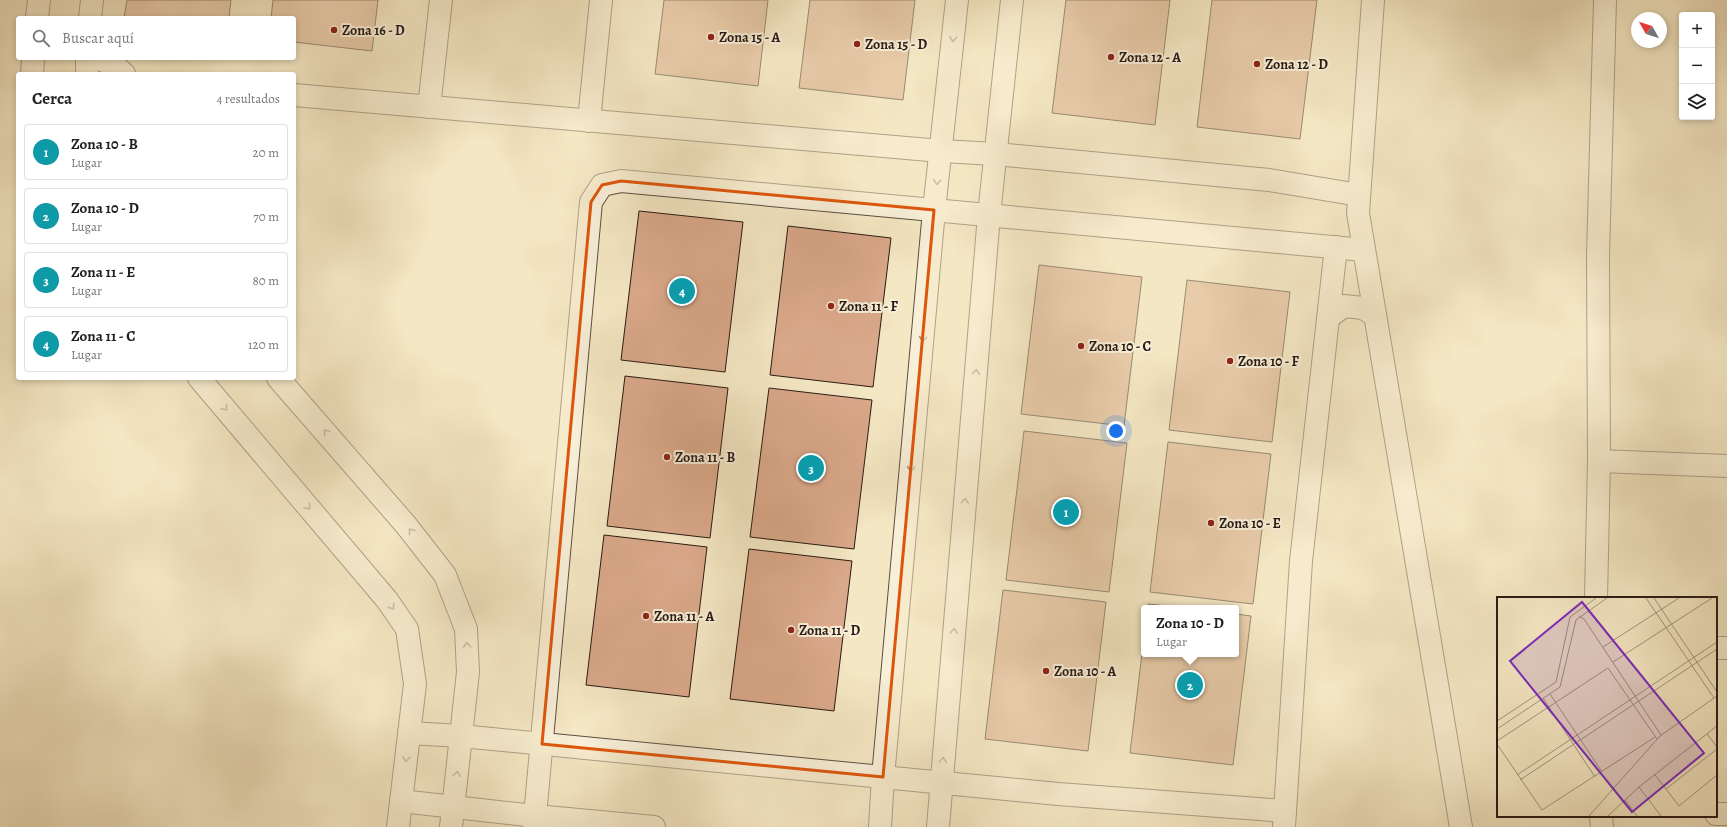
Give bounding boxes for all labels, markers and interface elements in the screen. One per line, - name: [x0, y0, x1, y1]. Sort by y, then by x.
- north arrow: [1631, 12, 1667, 48]
- map controls: [1679, 12, 1715, 120]
- button: +: [1679, 12, 1715, 48]
- search box: [16, 16, 296, 60]
- place label: Zona 16 - D: [342, 21, 405, 40]
- marker: Zona 16 - D: [329, 25, 339, 35]
- icon: search: [30, 27, 52, 49]
- text: Buscar aquí: [62, 28, 134, 48]
- place label: Zona 15 - A: [719, 28, 781, 47]
- marker: Zona 15 - A: [706, 32, 716, 42]
- place label: Zona 15 - D: [865, 35, 928, 54]
- one-way arrow: [949, 36, 958, 42]
- marker: Zona 15 - D: [852, 39, 862, 49]
- place label: Zona 12 - A: [1119, 48, 1181, 67]
- button: −: [1679, 48, 1715, 84]
- marker: Zona 12 - A: [1106, 52, 1116, 62]
- place label: Zona 12 - D: [1265, 55, 1328, 74]
- marker: Zona 12 - D: [1252, 59, 1262, 69]
- button: layers: [1679, 84, 1715, 120]
- text: Cerca: [32, 87, 72, 110]
- text: 4 resultados: [216, 90, 280, 107]
- text: Zona 10 - B: [71, 134, 138, 154]
- text: 1: [44, 144, 48, 161]
- text: 20 m: [253, 144, 279, 161]
- text: Lugar: [71, 154, 102, 171]
- one-way arrow: [933, 179, 942, 185]
- text: Zona 10 - D: [71, 198, 139, 218]
- text: 2: [43, 208, 49, 225]
- text: 70 m: [253, 208, 279, 225]
- text: Lugar: [71, 218, 102, 235]
- text: Zona 11 - E: [71, 262, 135, 282]
- text: 3: [43, 272, 49, 289]
- text: 80 m: [252, 272, 279, 289]
- pin: 4: [669, 276, 695, 306]
- text: Lugar: [71, 282, 102, 299]
- place label: Zona 11 - F: [839, 297, 899, 316]
- marker: Zona 11 - F: [826, 301, 836, 311]
- text: Zona 11 - C: [71, 326, 136, 346]
- text: 4: [43, 336, 49, 353]
- text: 120 m: [248, 336, 279, 353]
- one-way arrow: [918, 336, 927, 342]
- place label: Zona 10 - C: [1089, 337, 1152, 356]
- marker: Zona 10 - C: [1076, 341, 1086, 351]
- text: Lugar: [71, 346, 102, 363]
- place label: Zona 10 - F: [1238, 352, 1300, 371]
- marker: Zona 10 - F: [1225, 356, 1235, 366]
- one-way arrow: [971, 369, 980, 375]
- one-way arrow: [220, 403, 227, 410]
- your location: [1106, 421, 1126, 441]
- one-way arrow: [323, 430, 330, 437]
- place label: Zona 11 - B: [675, 448, 736, 467]
- marker: Zona 11 - B: [662, 452, 672, 462]
- pin: 3: [798, 453, 824, 483]
- one-way arrow: [907, 466, 916, 472]
- pin: 1: [1053, 497, 1079, 527]
- one-way arrow: [960, 498, 969, 504]
- one-way arrow: [304, 502, 311, 510]
- place label: Zona 10 - E: [1219, 514, 1281, 533]
- marker: Zona 10 - E: [1206, 518, 1216, 528]
- one-way arrow: [408, 528, 415, 535]
- inset map: [1497, 597, 1717, 817]
- one-way arrow: [387, 603, 395, 610]
- popup: [1141, 605, 1239, 657]
- place label: Zona 11 - A: [654, 607, 715, 626]
- marker: Zona 11 - A: [641, 611, 651, 621]
- text: Zona 10 - D: [1156, 613, 1224, 633]
- place label: Zona 11 - D: [799, 621, 861, 640]
- marker: Zona 11 - D: [786, 625, 796, 635]
- one-way arrow: [949, 628, 958, 634]
- text: Lugar: [1156, 633, 1187, 650]
- one-way arrow: [462, 642, 471, 648]
- place label: Zona 10 - A: [1054, 662, 1117, 681]
- marker: Zona 10 - A: [1041, 666, 1051, 676]
- pin: 2: [1177, 670, 1203, 700]
- one-way arrow: [402, 756, 411, 762]
- one-way arrow: [939, 757, 948, 763]
- one-way arrow: [452, 771, 461, 777]

